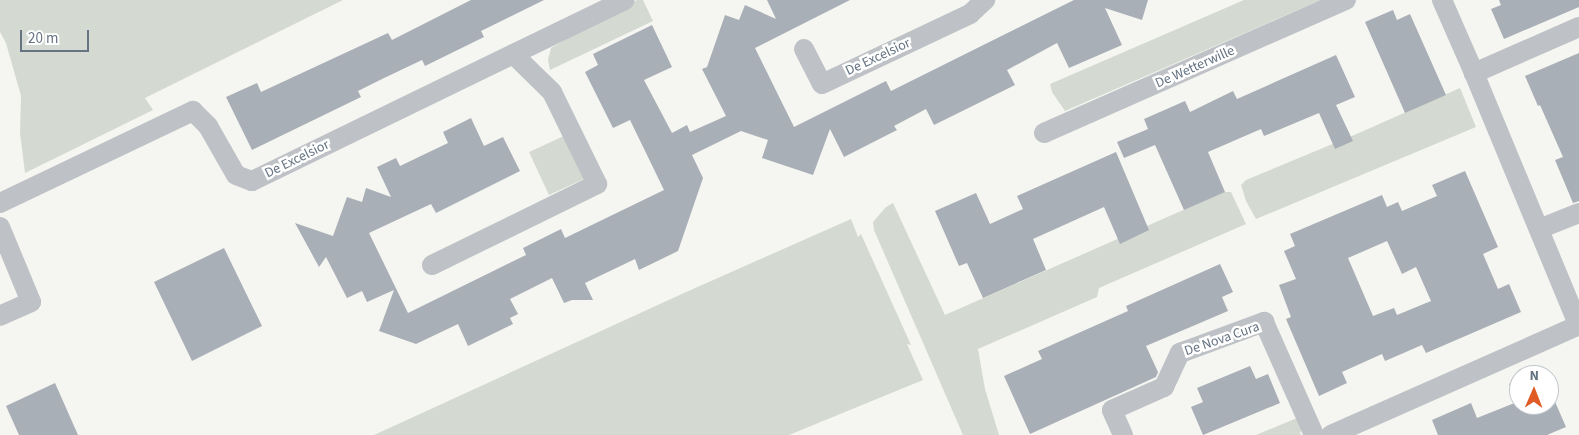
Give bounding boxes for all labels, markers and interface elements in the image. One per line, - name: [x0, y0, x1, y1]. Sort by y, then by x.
- scale bar: [22, 20, 91, 52]
- text: 20 m: [28, 28, 58, 49]
- street label: De Excelsior: [843, 35, 913, 79]
- street label: De Wetterwille: [1153, 42, 1237, 92]
- street label: De Excelsior: [262, 136, 332, 182]
- street label: De Nova Cura: [1182, 318, 1262, 360]
- north arrow: [1509, 365, 1559, 415]
- text: N: [1529, 366, 1539, 386]

